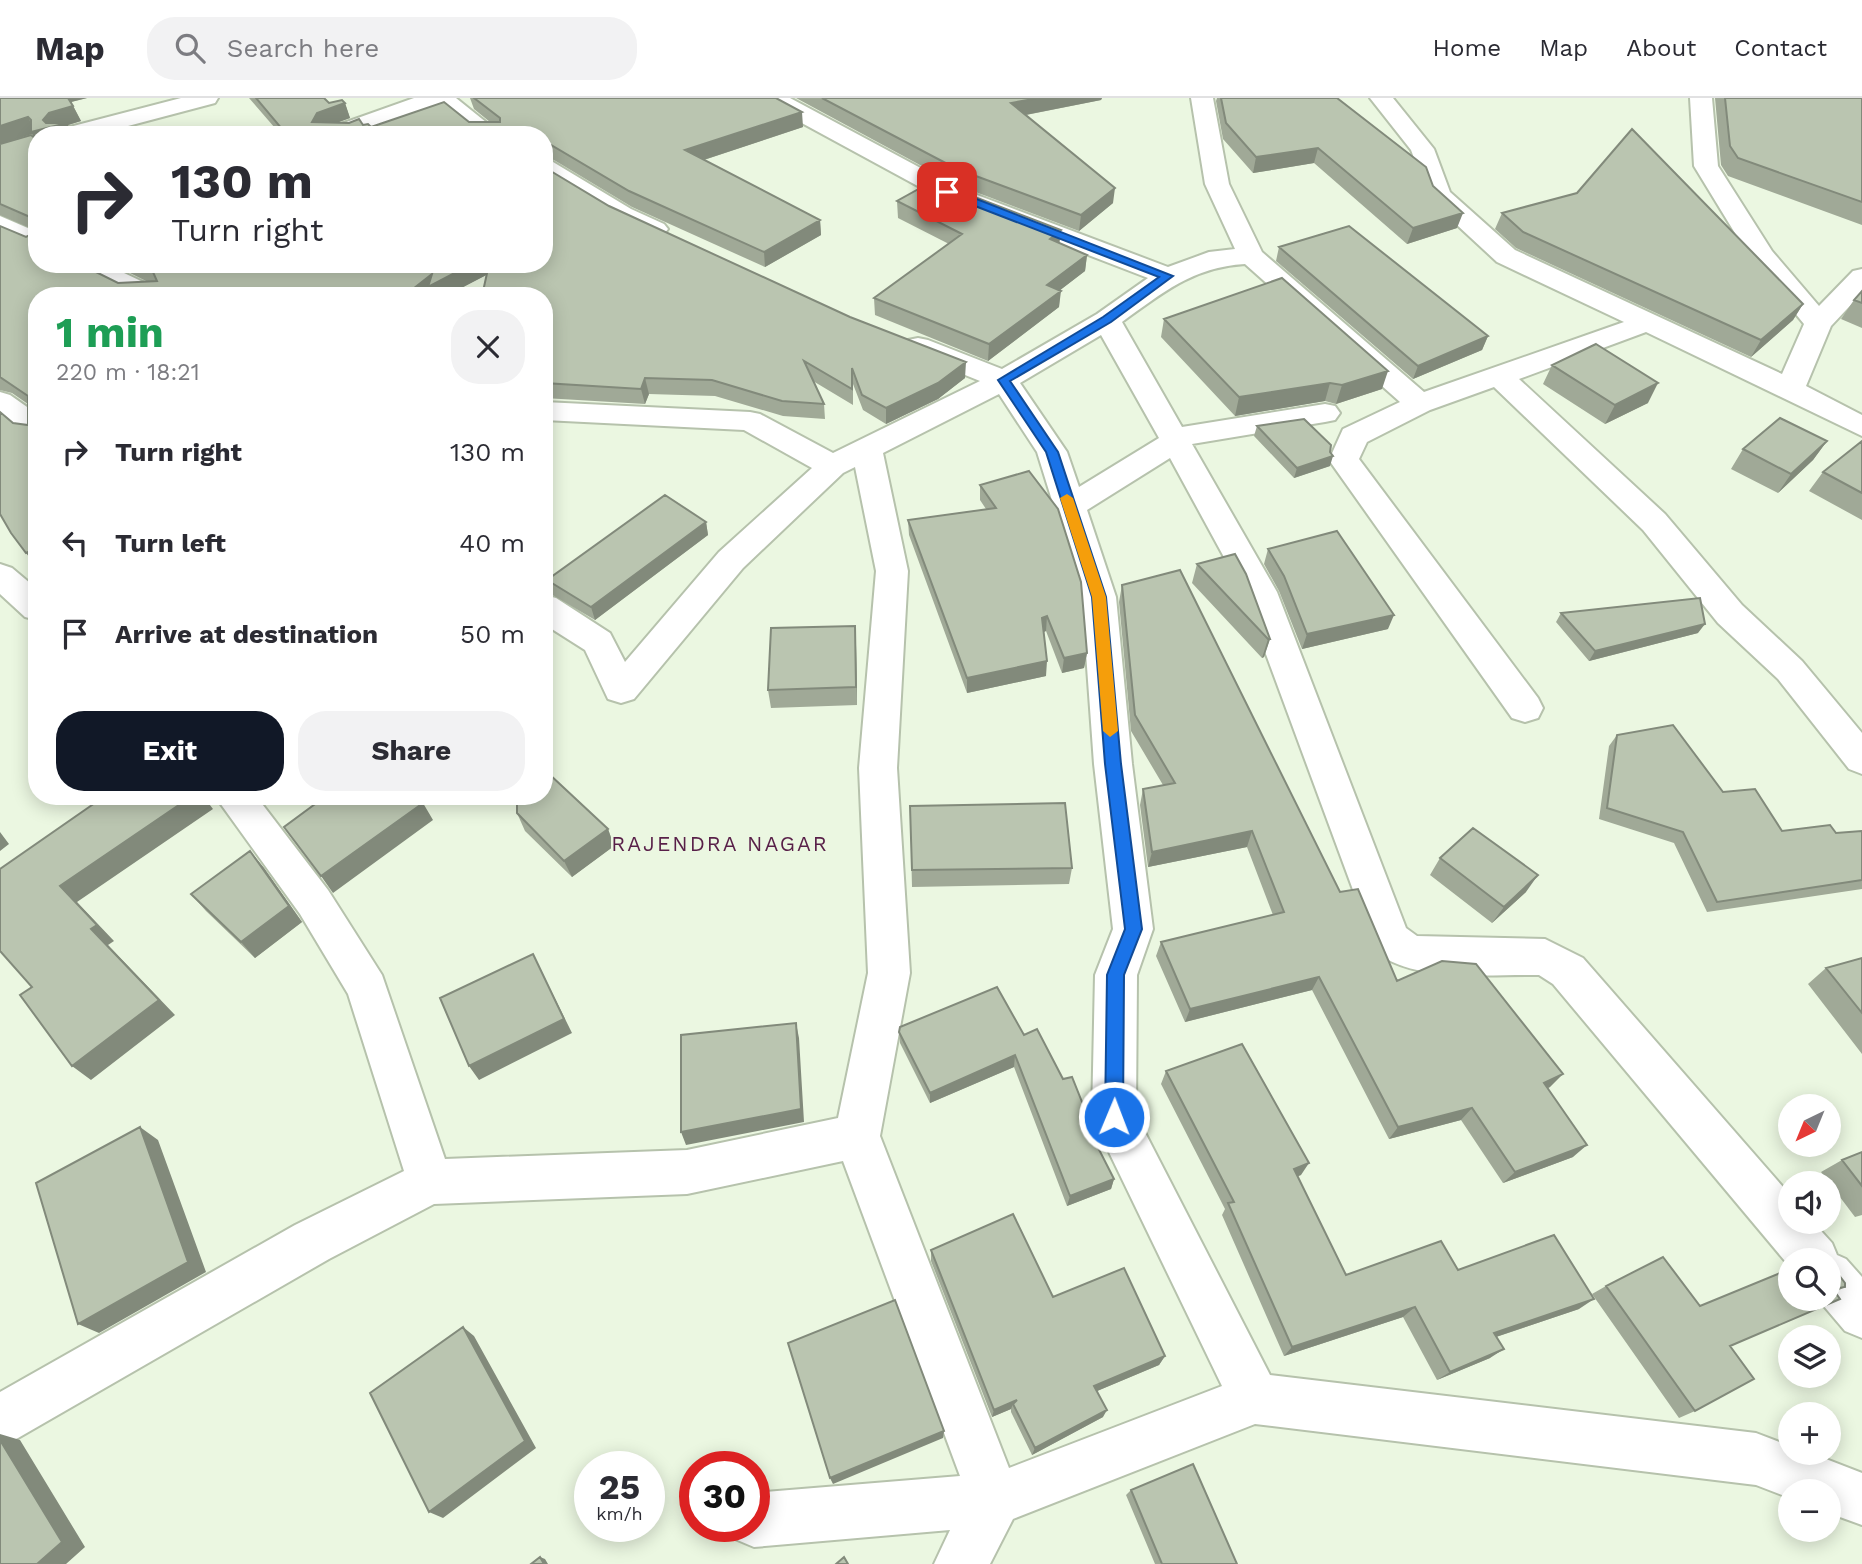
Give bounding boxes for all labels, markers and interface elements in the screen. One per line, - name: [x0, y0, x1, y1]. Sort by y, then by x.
- search box: [147, 17, 637, 80]
- text: Map: [35, 29, 105, 68]
- icon: search: [171, 29, 209, 67]
- text: Search here: [227, 33, 379, 63]
- text: Home: [1433, 34, 1501, 62]
- text: Map: [1539, 34, 1588, 62]
- text: About: [1626, 34, 1696, 62]
- text: Contact: [1734, 34, 1827, 62]
- text: 130 m: [171, 152, 313, 210]
- icon: right: [56, 154, 147, 245]
- pin: [917, 162, 977, 222]
- icon: arrive: [928, 173, 966, 211]
- text: Turn right: [171, 211, 323, 249]
- text: 1 min: [56, 308, 164, 357]
- button: close: [451, 310, 525, 384]
- text: 220 m · 18:21: [56, 359, 200, 386]
- icon: right: [56, 433, 94, 471]
- text: Turn right: [115, 437, 242, 467]
- text: 130 m: [450, 437, 525, 467]
- icon: left: [56, 524, 94, 562]
- text: Turn left: [115, 528, 226, 558]
- text: 40 m: [459, 528, 525, 558]
- icon: arrive: [56, 615, 94, 653]
- text: Arrive at destination: [115, 619, 378, 649]
- text: 50 m: [460, 619, 525, 649]
- button: Exit: [56, 711, 284, 791]
- button: Share: [298, 711, 525, 791]
- district label: RAJENDRA NAGAR: [611, 831, 829, 856]
- position arrow: [1077, 1080, 1151, 1154]
- north arrow: [1778, 1094, 1841, 1157]
- map controls: [1778, 1094, 1841, 1542]
- button: sound: [1778, 1171, 1841, 1234]
- button: search: [1778, 1248, 1841, 1311]
- button: layers: [1778, 1325, 1841, 1388]
- button: +: [1778, 1402, 1841, 1465]
- speed limit sign: 30: [679, 1451, 770, 1542]
- text: 25: [599, 1466, 640, 1508]
- button: −: [1778, 1479, 1841, 1542]
- text: km/h: [596, 1503, 643, 1524]

